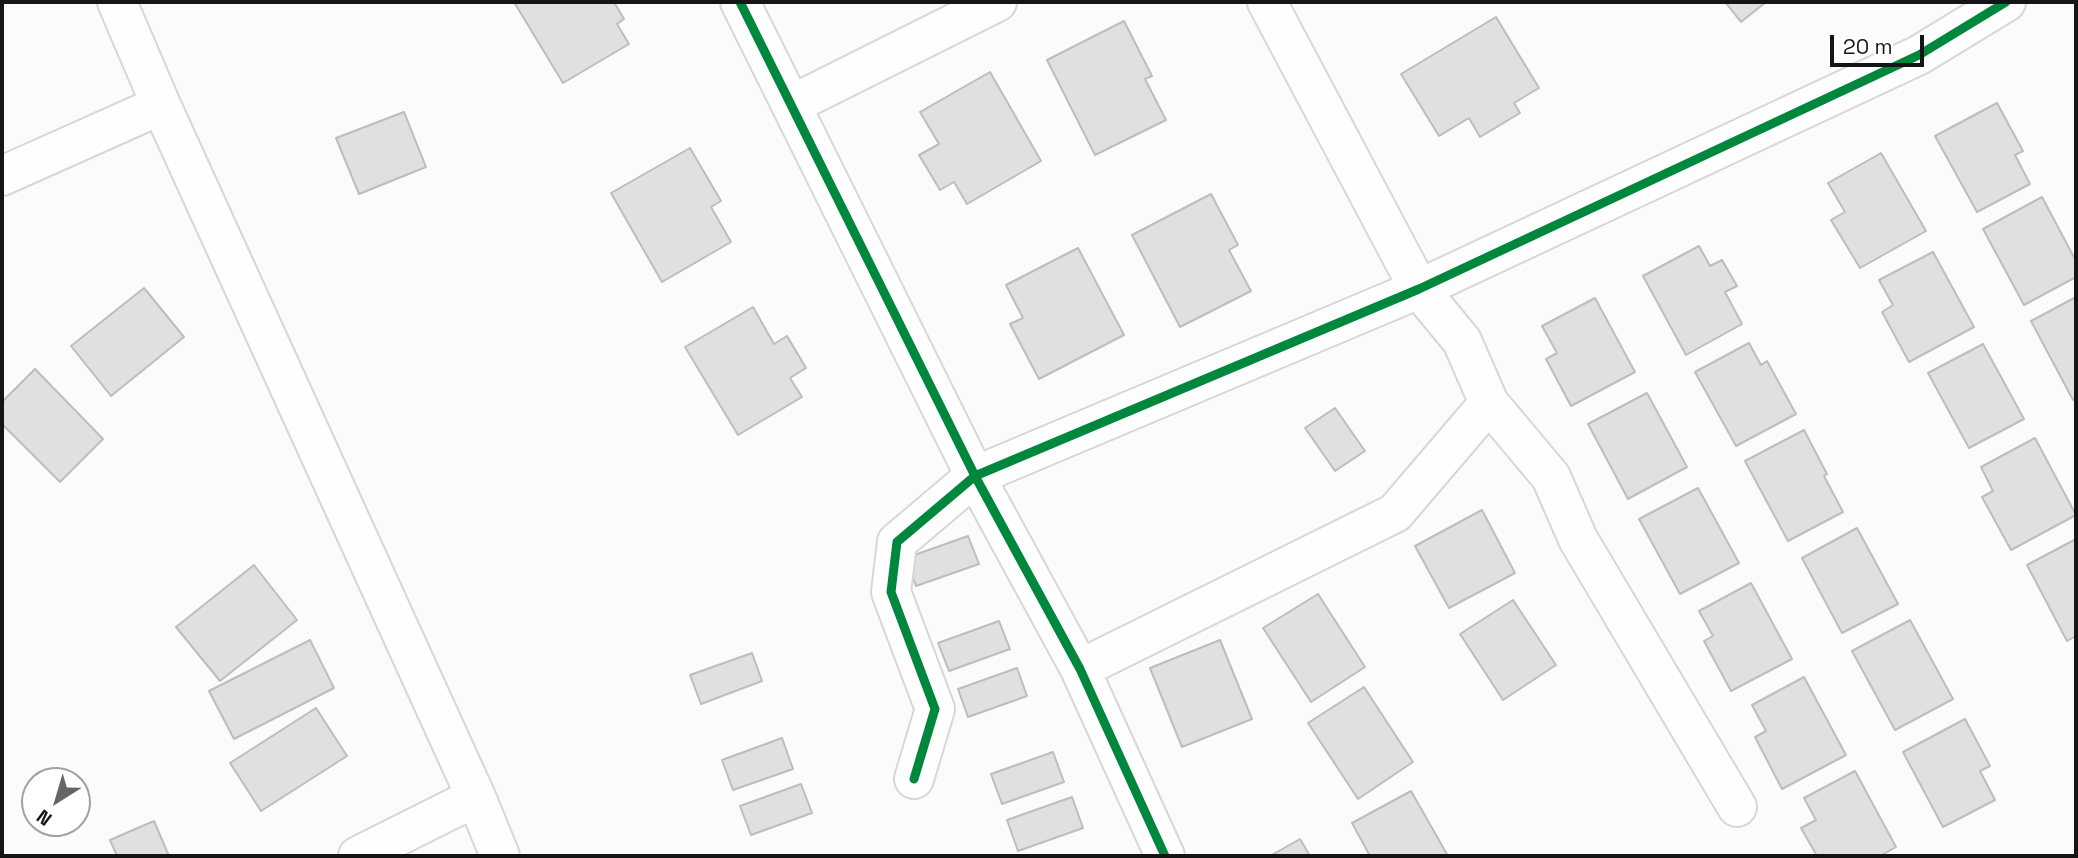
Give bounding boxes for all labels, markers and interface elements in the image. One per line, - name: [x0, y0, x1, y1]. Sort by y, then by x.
- scale bar: [1833, 21, 1927, 65]
- text: 20 m: [1843, 33, 1893, 60]
- north arrow: [21, 767, 91, 837]
- text: N: [32, 804, 57, 831]

